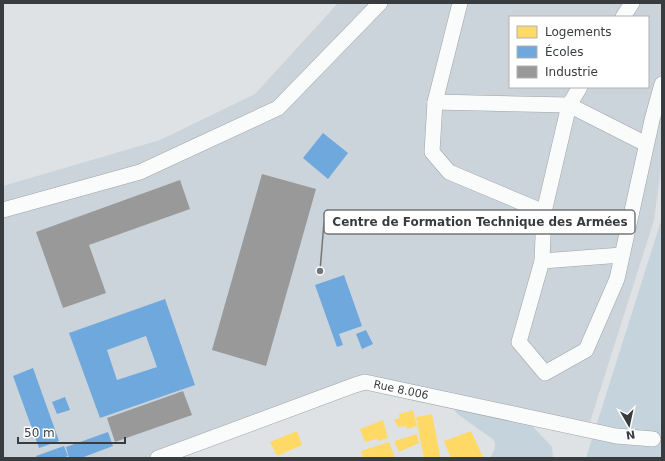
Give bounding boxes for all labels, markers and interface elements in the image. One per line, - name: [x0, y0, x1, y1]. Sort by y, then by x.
- legend: [509, 16, 649, 88]
- text: Logements: [545, 25, 611, 39]
- text: Écoles: [545, 44, 584, 59]
- text: Industrie: [545, 65, 598, 79]
- callout: Centre de Formation Technique des Armées: [324, 210, 635, 234]
- text: Centre de Formation Technique des Armées: [332, 215, 628, 229]
- street label: Rue 8.006: [372, 378, 430, 402]
- north arrow: [609, 405, 649, 445]
- scale bar: [18, 419, 125, 445]
- text: 50 m: [24, 426, 55, 440]
- text: N: [625, 427, 636, 442]

